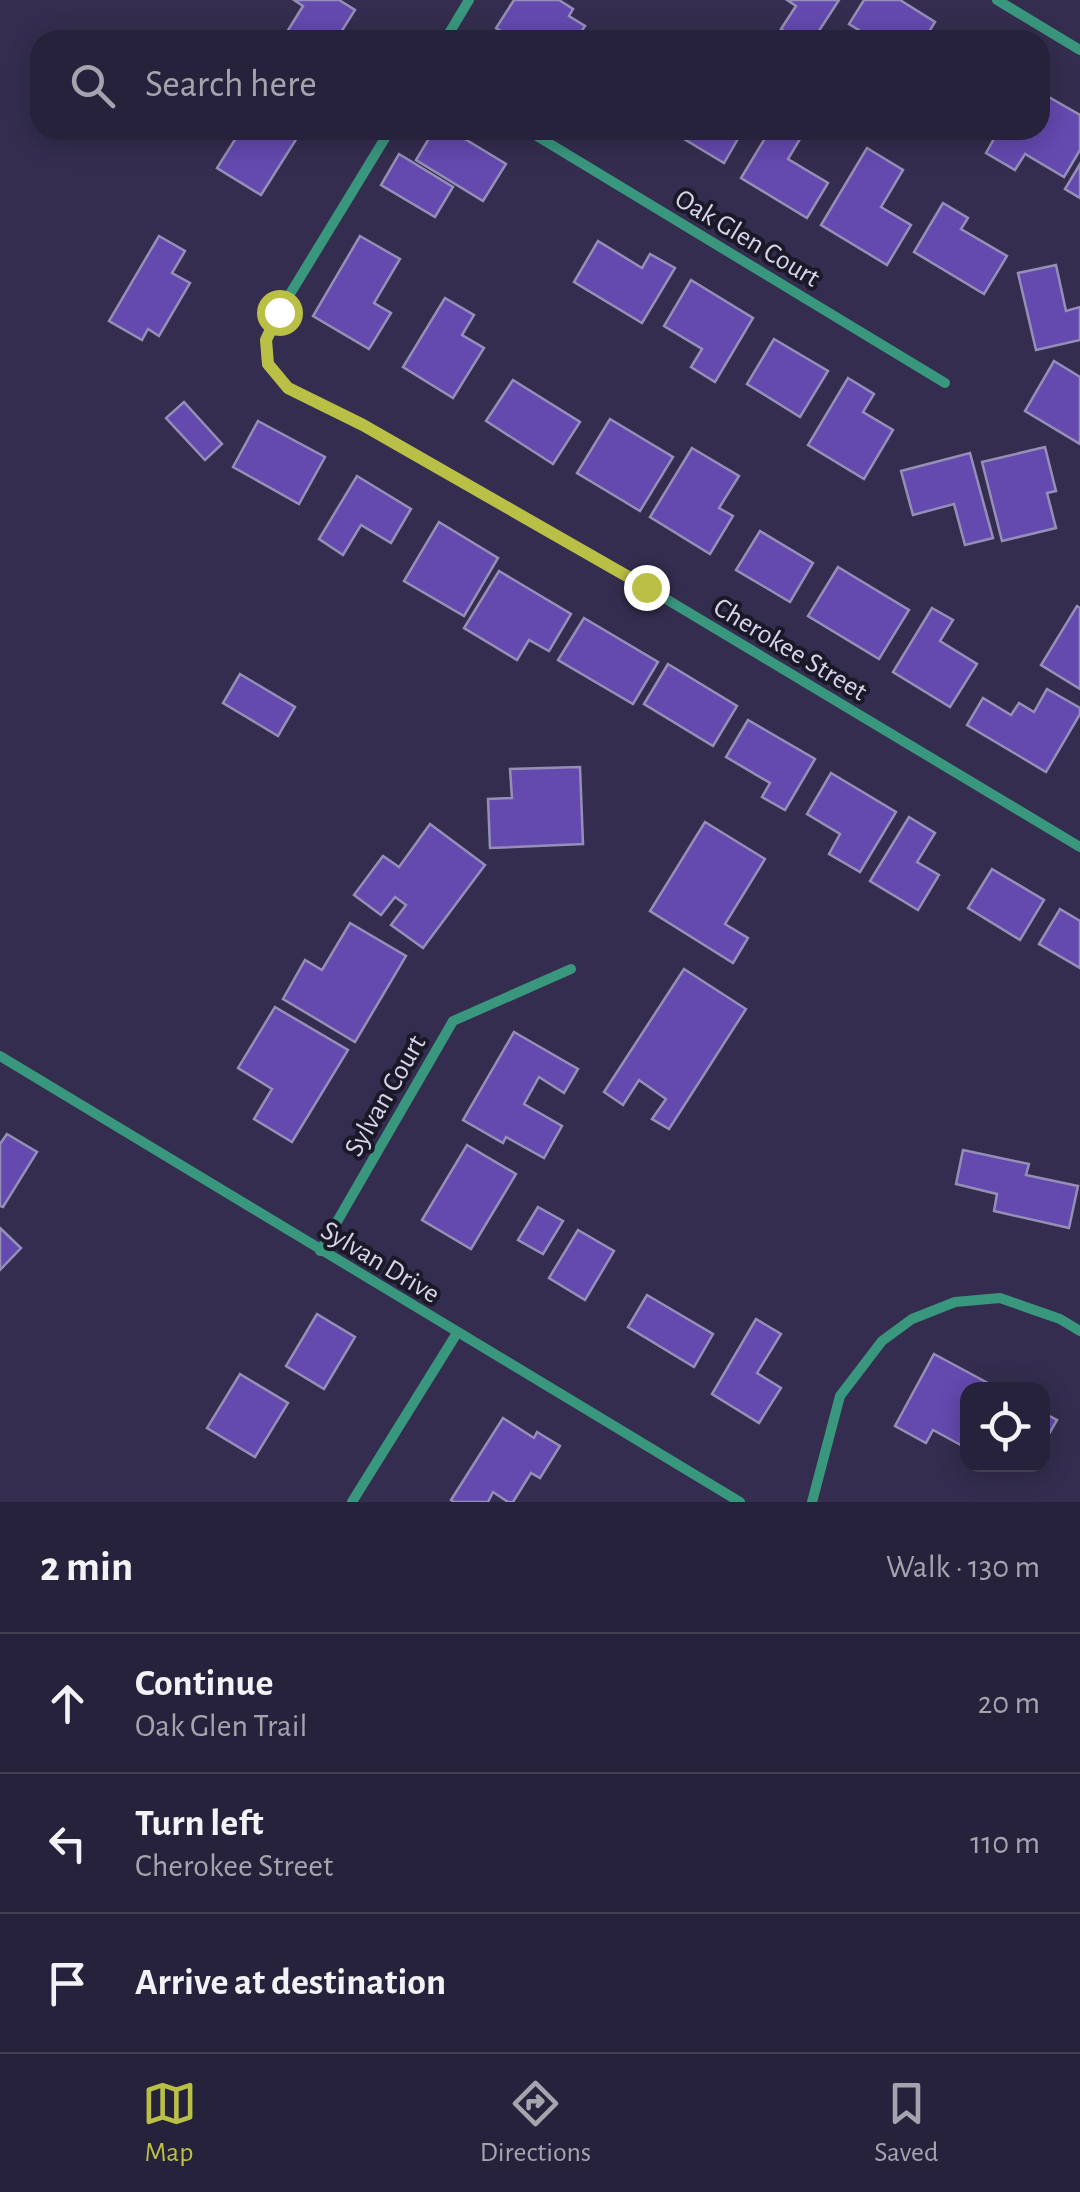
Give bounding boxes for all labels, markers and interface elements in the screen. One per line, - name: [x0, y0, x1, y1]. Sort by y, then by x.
- search box: [30, 30, 1050, 140]
- icon: search: [65, 58, 120, 113]
- text: Search here: [145, 66, 317, 104]
- street label: Oak Glen Court: [670, 185, 824, 293]
- route start: [257, 290, 303, 336]
- route end: [624, 565, 670, 611]
- street label: Cherokee Street: [708, 593, 872, 706]
- street label: Sylvan Court: [340, 1031, 431, 1161]
- street label: Sylvan Drive: [316, 1216, 444, 1309]
- map controls: [960, 1382, 1050, 1472]
- button: locate: [960, 1382, 1050, 1472]
- text: 2 min: [40, 1546, 133, 1588]
- text: Walk · 130 m: [886, 1551, 1040, 1583]
- text: Continue: [135, 1665, 273, 1703]
- icon: ahead: [40, 1676, 95, 1731]
- text: 20 m: [978, 1687, 1040, 1719]
- text: Oak Glen Trail: [135, 1710, 307, 1742]
- text: Turn left: [135, 1805, 263, 1843]
- icon: left: [40, 1816, 95, 1871]
- text: 110 m: [970, 1827, 1040, 1859]
- text: Cherokee Street: [135, 1850, 333, 1882]
- icon: arrive: [40, 1956, 95, 2011]
- text: Arrive at destination: [135, 1964, 446, 2002]
- tab: Map: [142, 2076, 197, 2170]
- tab: Directions: [480, 2076, 591, 2170]
- tab: Saved: [874, 2076, 938, 2170]

